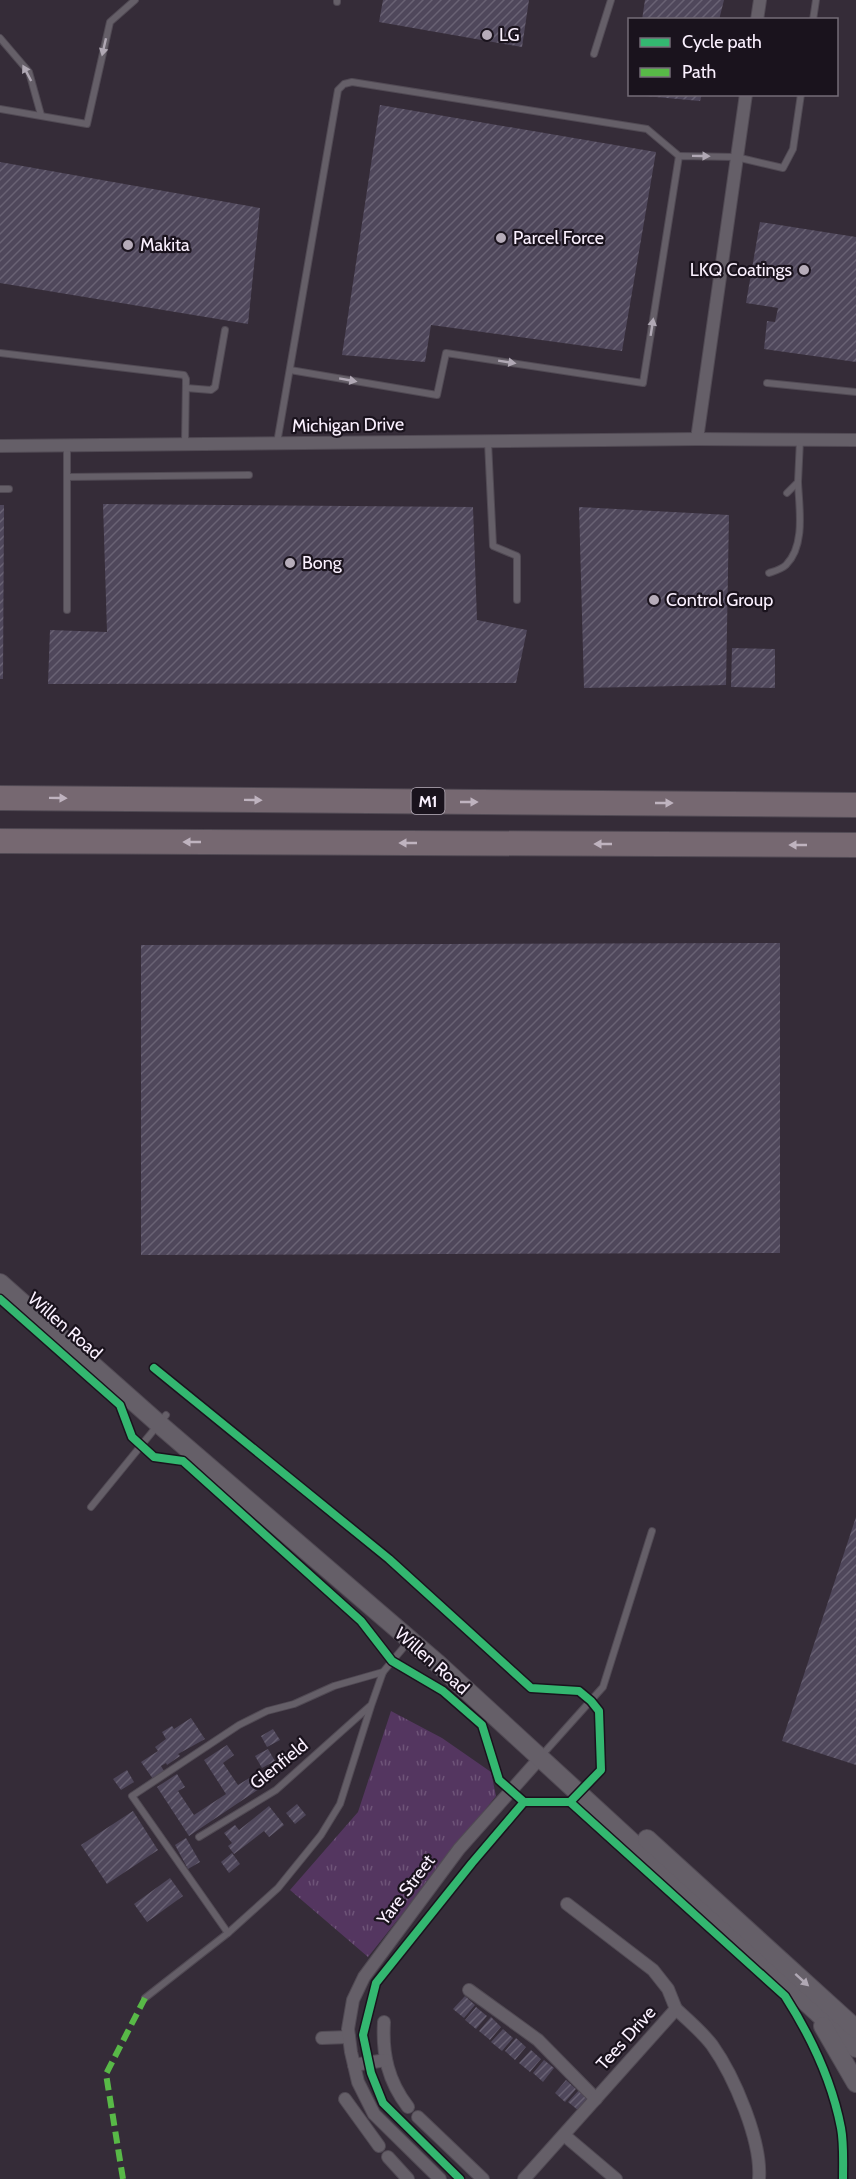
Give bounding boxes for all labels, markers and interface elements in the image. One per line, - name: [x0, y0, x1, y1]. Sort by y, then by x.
- legend: [628, 18, 838, 96]
- place label: LG: [499, 24, 520, 46]
- marker: LG: [480, 28, 494, 42]
- text: Cycle path: [682, 31, 762, 53]
- one-way arrow: [99, 37, 109, 56]
- text: Path: [682, 61, 716, 83]
- one-way arrow: [22, 64, 32, 81]
- one-way arrow: [691, 151, 710, 161]
- place label: Parcel Force: [513, 227, 604, 249]
- marker: Parcel Force: [494, 231, 508, 245]
- place label: Makita: [140, 234, 190, 256]
- marker: Makita: [121, 238, 135, 252]
- place label: LKQ Coatings: [690, 259, 792, 281]
- marker: LKQ Coatings: [797, 263, 811, 277]
- one-way arrow: [648, 317, 657, 336]
- one-way arrow: [497, 358, 516, 367]
- one-way arrow: [338, 376, 357, 385]
- street label: Michigan Drive: [292, 413, 404, 437]
- place label: Bong: [302, 552, 343, 574]
- marker: Bong: [283, 556, 297, 570]
- place label: Control Group: [666, 589, 773, 611]
- marker: Control Group: [647, 593, 661, 607]
- road number: M1: [412, 788, 444, 814]
- one-way arrow: [49, 793, 68, 803]
- one-way arrow: [244, 795, 263, 805]
- one-way arrow: [460, 797, 479, 807]
- one-way arrow: [655, 798, 674, 808]
- one-way arrow: [182, 837, 201, 847]
- one-way arrow: [398, 838, 417, 848]
- one-way arrow: [593, 839, 612, 849]
- one-way arrow: [788, 840, 807, 850]
- street label: Willen Road: [23, 1288, 107, 1364]
- street label: Willen Road: [390, 1623, 474, 1699]
- street label: Glenfield: [245, 1734, 313, 1794]
- street label: Yare Street: [372, 1850, 440, 1930]
- one-way arrow: [794, 1972, 808, 1986]
- street label: Tees Drive: [592, 2001, 660, 2075]

